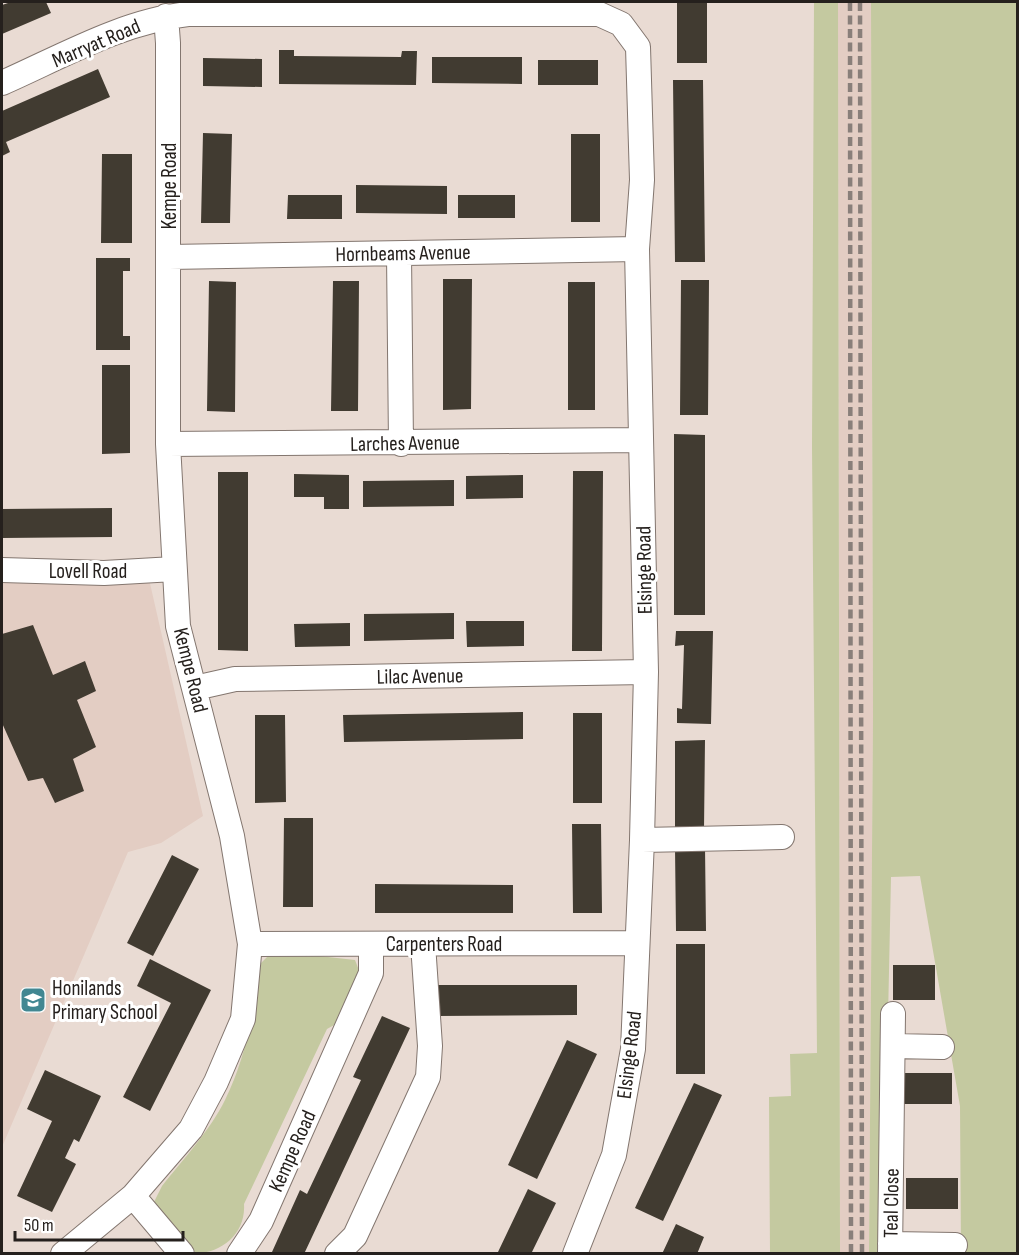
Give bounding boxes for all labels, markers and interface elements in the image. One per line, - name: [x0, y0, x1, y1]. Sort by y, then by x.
- street label: Marryat Road: [48, 14, 144, 73]
- street label: Kempe Road: [157, 143, 182, 229]
- street label: Hornbeams Avenue: [335, 240, 471, 267]
- street label: Larches Avenue: [350, 430, 460, 457]
- street label: Elsinge Road: [631, 526, 658, 614]
- street label: Lovell Road: [49, 559, 127, 584]
- street label: Kempe Road: [168, 625, 213, 715]
- street label: Lilac Avenue: [376, 663, 464, 690]
- street label: Carpenters Road: [386, 932, 502, 957]
- place label: Honilands Primary School: [52, 976, 158, 1025]
- school or university icon: Honilands Primary School: [18, 985, 48, 1015]
- street label: Elsinge Road: [612, 1010, 647, 1100]
- street label: Kempe Road: [263, 1107, 321, 1196]
- street label: Teal Close: [878, 1168, 905, 1238]
- scale bar: [15, 1204, 183, 1242]
- text: 50 m: [24, 1215, 54, 1236]

